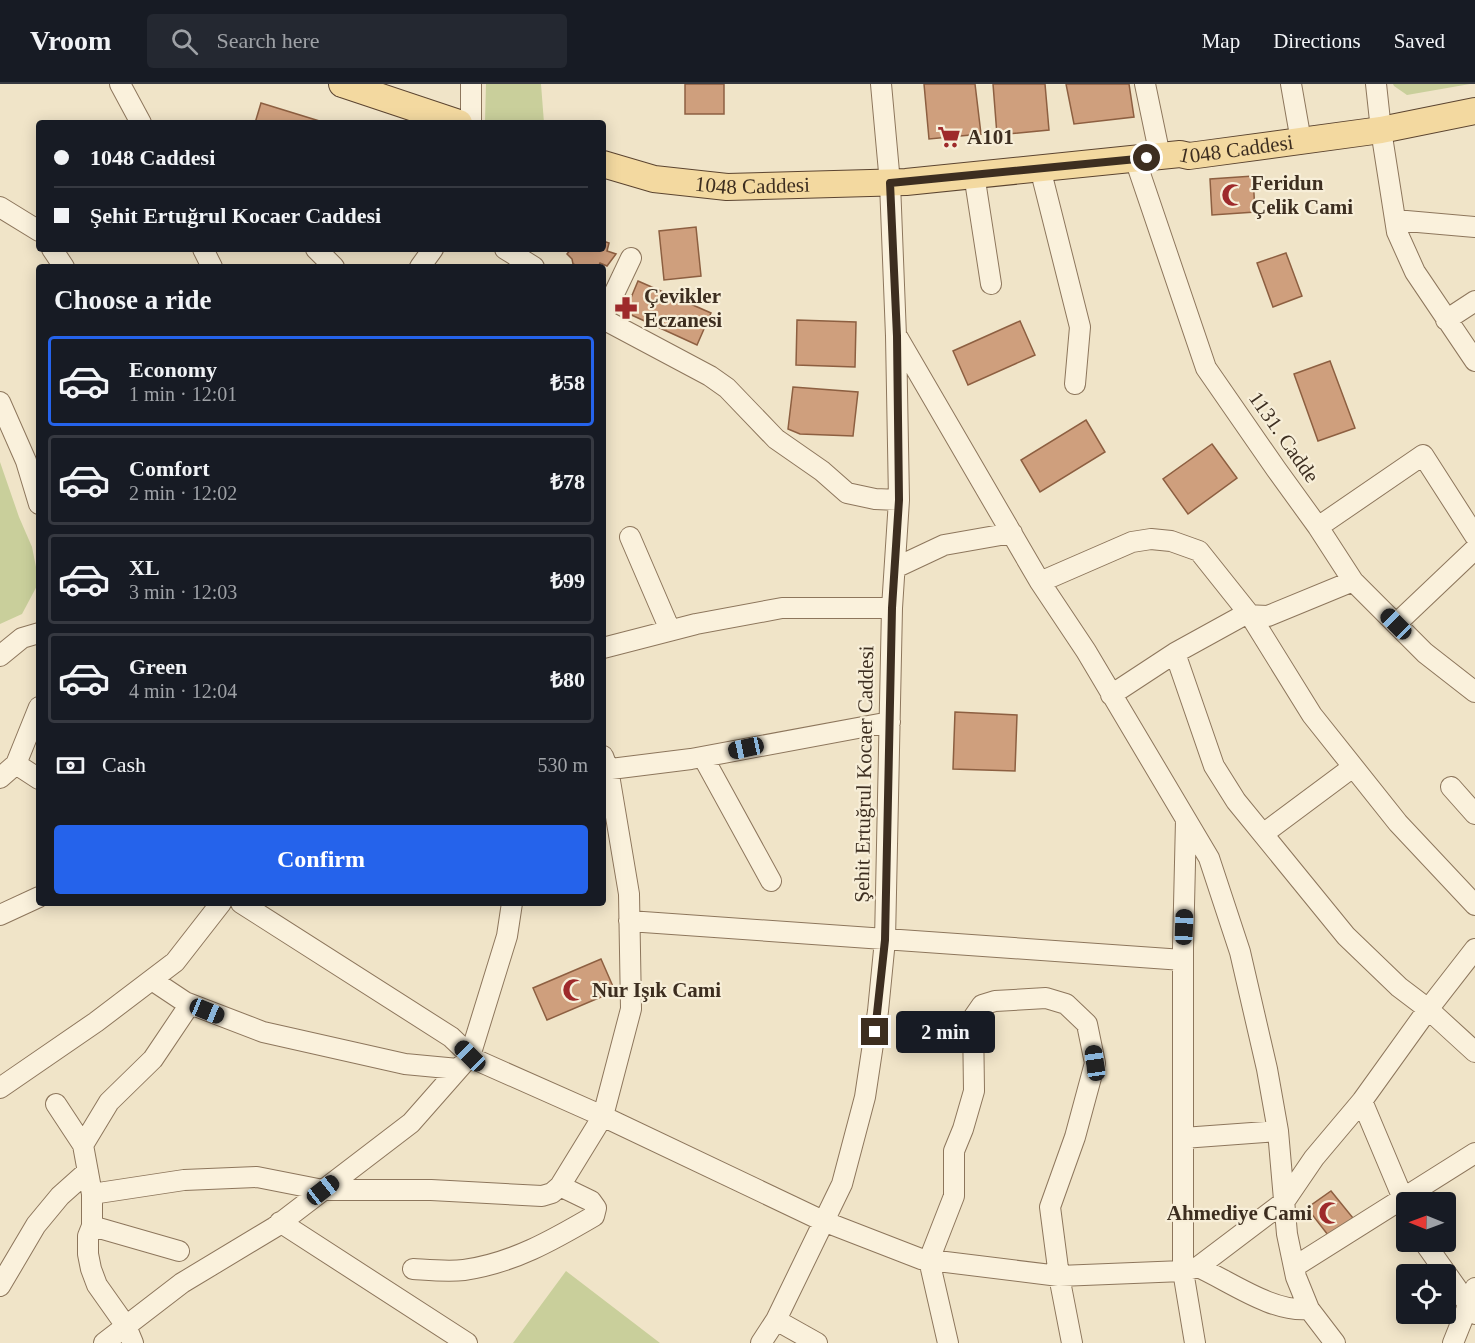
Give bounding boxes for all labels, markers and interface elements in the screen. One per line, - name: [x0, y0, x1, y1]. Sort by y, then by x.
- search box: [147, 14, 567, 68]
- text: Vroom: [30, 25, 111, 56]
- icon: search: [168, 25, 201, 58]
- text: Search here: [216, 28, 320, 53]
- text: Map: [1202, 29, 1240, 53]
- text: Directions: [1273, 29, 1361, 53]
- text: Saved: [1394, 29, 1445, 53]
- supermarket icon: A101: [936, 124, 962, 150]
- place label: A101: [967, 125, 1014, 149]
- street label: 1048 Caddesi: [1177, 130, 1295, 168]
- route start: [1133, 144, 1160, 171]
- text: 1048 Caddesi: [90, 145, 215, 170]
- place label: Feridun Çelik Cami: [1251, 171, 1353, 219]
- street label: 1048 Caddesi: [694, 172, 810, 199]
- mosque icon: Feridun Çelik Cami: [1220, 182, 1246, 208]
- text: Şehit Ertuğrul Kocaer Caddesi: [90, 203, 381, 228]
- place label: Çevikler Eczanesi: [644, 284, 722, 332]
- text: Choose a ride: [54, 285, 212, 315]
- pharmacy icon: Çevikler Eczanesi: [613, 295, 639, 321]
- icon: car: [57, 354, 111, 408]
- text: Economy: [129, 357, 217, 382]
- text: ₺58: [550, 370, 585, 395]
- text: 1 min · 12:01: [129, 383, 237, 405]
- street label: 1131. Cadde: [1244, 387, 1324, 487]
- icon: car: [57, 453, 111, 507]
- text: Comfort: [129, 456, 210, 481]
- text: ₺78: [550, 469, 585, 494]
- text: 2 min · 12:02: [129, 482, 237, 504]
- icon: car: [57, 552, 111, 606]
- text: XL: [129, 555, 160, 580]
- text: ₺99: [550, 568, 585, 593]
- text: 3 min · 12:03: [129, 581, 237, 603]
- car: [1377, 605, 1415, 643]
- street label: Şehit Ertuğrul Kocaer Caddesi: [850, 645, 878, 903]
- icon: car: [57, 651, 111, 705]
- text: Green: [129, 654, 187, 679]
- text: ₺80: [550, 667, 585, 692]
- text: 4 min · 12:04: [129, 680, 237, 702]
- car: [727, 735, 765, 761]
- icon: cash: [54, 749, 87, 782]
- text: Cash: [102, 752, 146, 777]
- text: 530 m: [537, 754, 588, 776]
- button: Confirm: [54, 825, 588, 894]
- car: [1174, 909, 1194, 945]
- mosque icon: Nur Işık Cami: [561, 977, 587, 1003]
- place label: Nur Işık Cami: [592, 978, 721, 1002]
- car: [187, 996, 227, 1026]
- callout: 2 min: [896, 1011, 995, 1053]
- route end: [861, 1018, 888, 1045]
- text: 2 min: [921, 1021, 970, 1043]
- car: [451, 1037, 489, 1075]
- car: [1084, 1044, 1106, 1082]
- car: [303, 1172, 343, 1208]
- north arrow: [1396, 1192, 1456, 1252]
- map controls: [1396, 1192, 1456, 1324]
- mosque icon: Ahmediye Cami: [1317, 1200, 1343, 1226]
- place label: Ahmediye Cami: [1167, 1201, 1312, 1225]
- button: locate: [1396, 1264, 1456, 1324]

